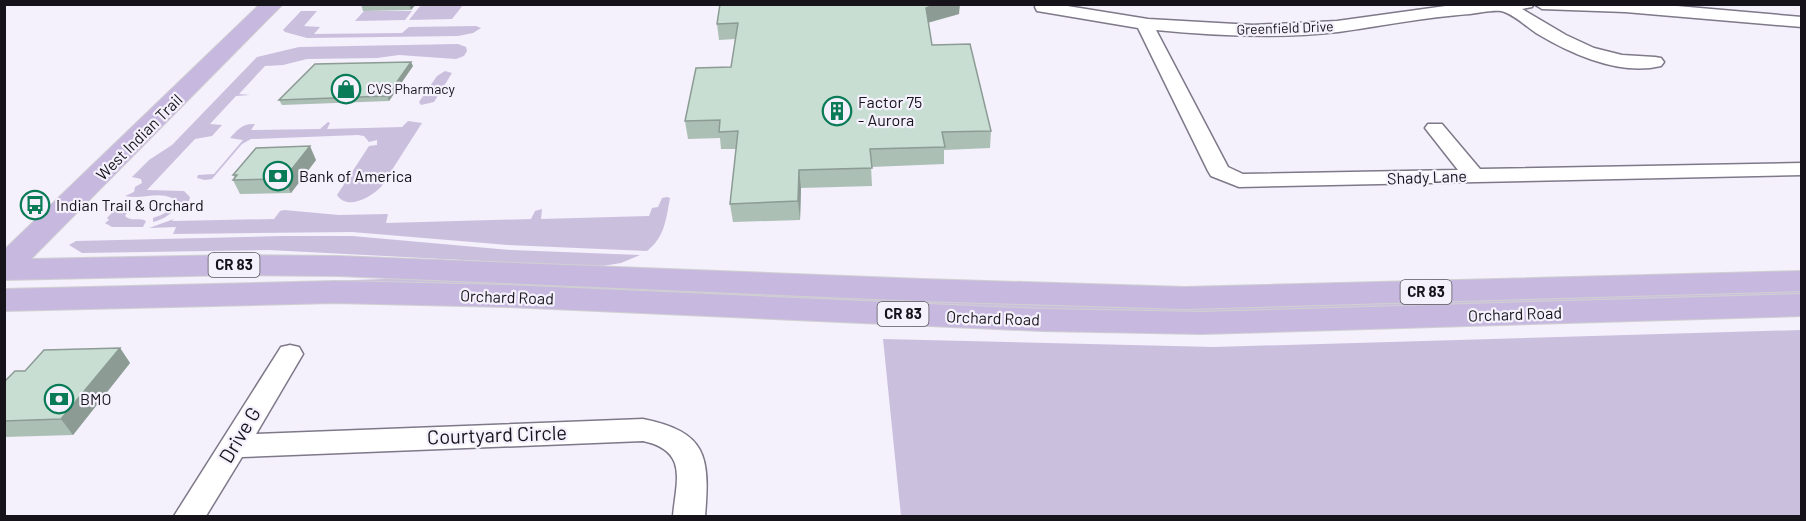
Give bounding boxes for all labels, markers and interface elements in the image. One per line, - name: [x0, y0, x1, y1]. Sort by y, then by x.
- street label: Greenfield Drive: [1236, 17, 1334, 38]
- shop icon: CVS Pharmacy: [330, 73, 362, 105]
- place label: CVS Pharmacy: [367, 80, 456, 97]
- street label: West Indian Trail: [92, 90, 186, 184]
- place label: Factor 75 - Aurora: [858, 92, 922, 129]
- building icon: Factor 75 - Aurora: [821, 95, 853, 127]
- bank icon: Bank of America: [262, 160, 294, 192]
- place label: Bank of America: [299, 166, 412, 185]
- street label: Shady Lane: [1387, 166, 1467, 187]
- bus stop icon: Indian Trail & Orchard: [19, 189, 51, 221]
- place label: Indian Trail & Orchard: [56, 195, 204, 214]
- road number: CR 83: [208, 253, 260, 277]
- road number: CR 83: [1400, 280, 1452, 304]
- street label: Orchard Road: [460, 285, 554, 308]
- road number: CR 83: [878, 302, 928, 326]
- street label: Orchard Road: [1468, 302, 1562, 325]
- street label: Orchard Road: [946, 306, 1040, 329]
- bank icon: BMO: [43, 383, 75, 415]
- place label: BMO: [80, 389, 111, 408]
- street label: Drive G: [213, 402, 265, 467]
- street label: Courtyard Circle: [427, 420, 567, 448]

